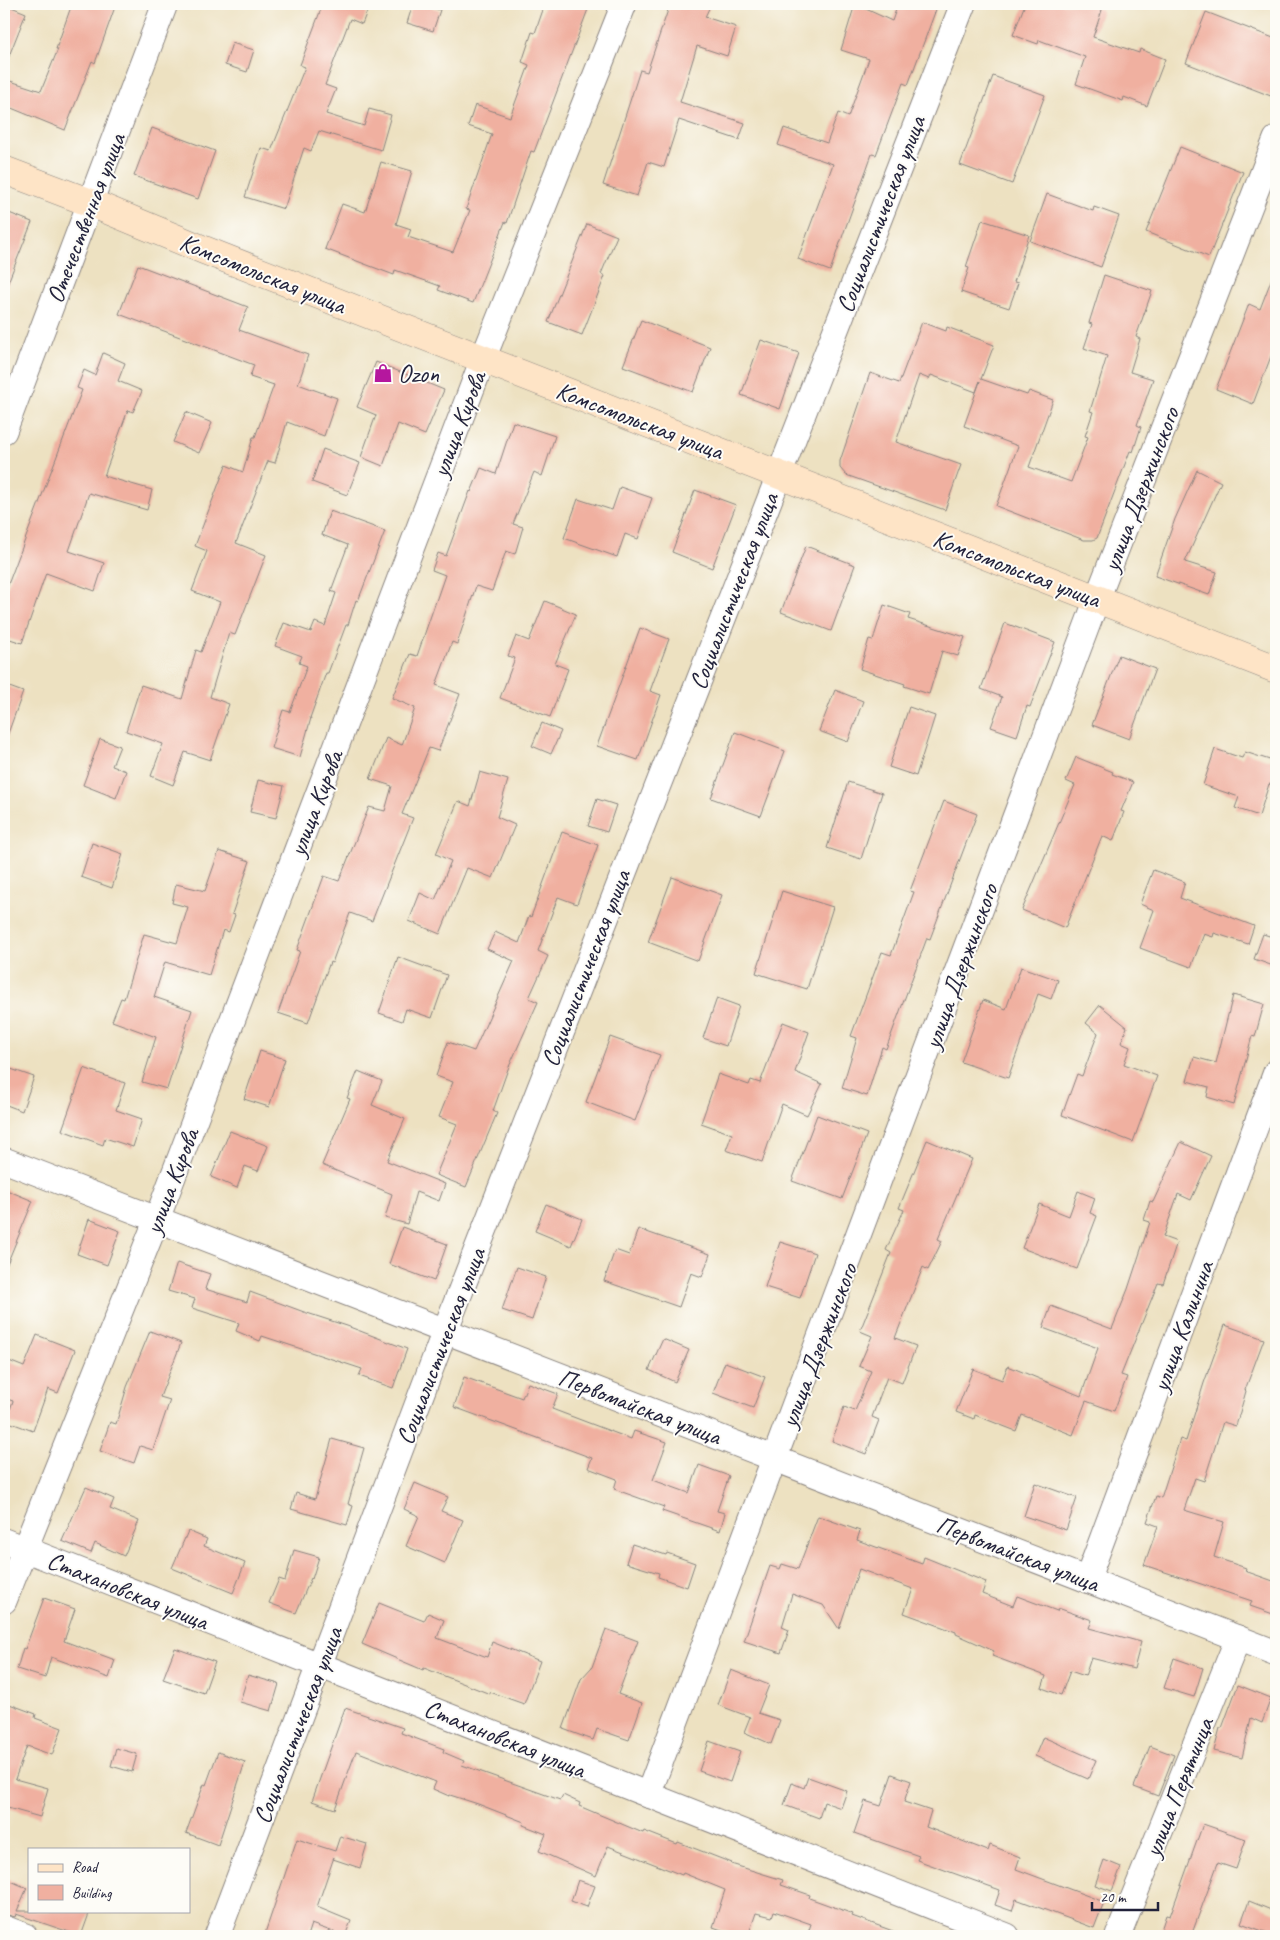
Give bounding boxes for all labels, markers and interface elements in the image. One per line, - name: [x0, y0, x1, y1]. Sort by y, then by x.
- street label: Социалистическая улица: [829, 110, 934, 317]
- street label: Отечественная улица: [39, 127, 134, 308]
- street label: Комсомольская улица: [175, 226, 352, 322]
- place label: Ozon: [398, 358, 440, 390]
- shop icon: Ozon: [372, 362, 394, 384]
- street label: улица Кирова: [424, 365, 495, 483]
- street label: Комсомольская улица: [552, 374, 729, 468]
- street label: улица Дзержинского: [1094, 402, 1187, 578]
- street label: Социалистическая улица: [682, 487, 787, 694]
- street label: Комсомольская улица: [929, 522, 1106, 616]
- street label: улица Кирова: [281, 744, 352, 862]
- street label: Социалистическая улица: [534, 864, 639, 1071]
- street label: улица Дзержинского: [916, 878, 1006, 1055]
- street label: улица Кирова: [137, 1122, 208, 1240]
- street label: Социалистическая улица: [389, 1242, 494, 1449]
- street label: улица Калинина: [1144, 1255, 1222, 1398]
- street label: улица Дзержинского: [772, 1258, 865, 1434]
- street label: Первомайская улица: [554, 1361, 727, 1453]
- street label: Первомайская улица: [932, 1508, 1105, 1600]
- street label: Стахановская улица: [43, 1544, 215, 1638]
- street label: Социалистическая улица: [246, 1621, 351, 1828]
- street label: Стахановская улица: [420, 1692, 592, 1786]
- street label: улица Перятинца: [1136, 1711, 1222, 1863]
- legend: [28, 1848, 190, 1912]
- text: Road: [72, 1858, 99, 1877]
- scale bar: [1092, 1880, 1159, 1912]
- text: Building: [72, 1884, 112, 1903]
- text: 20 m: [1100, 1888, 1127, 1907]

